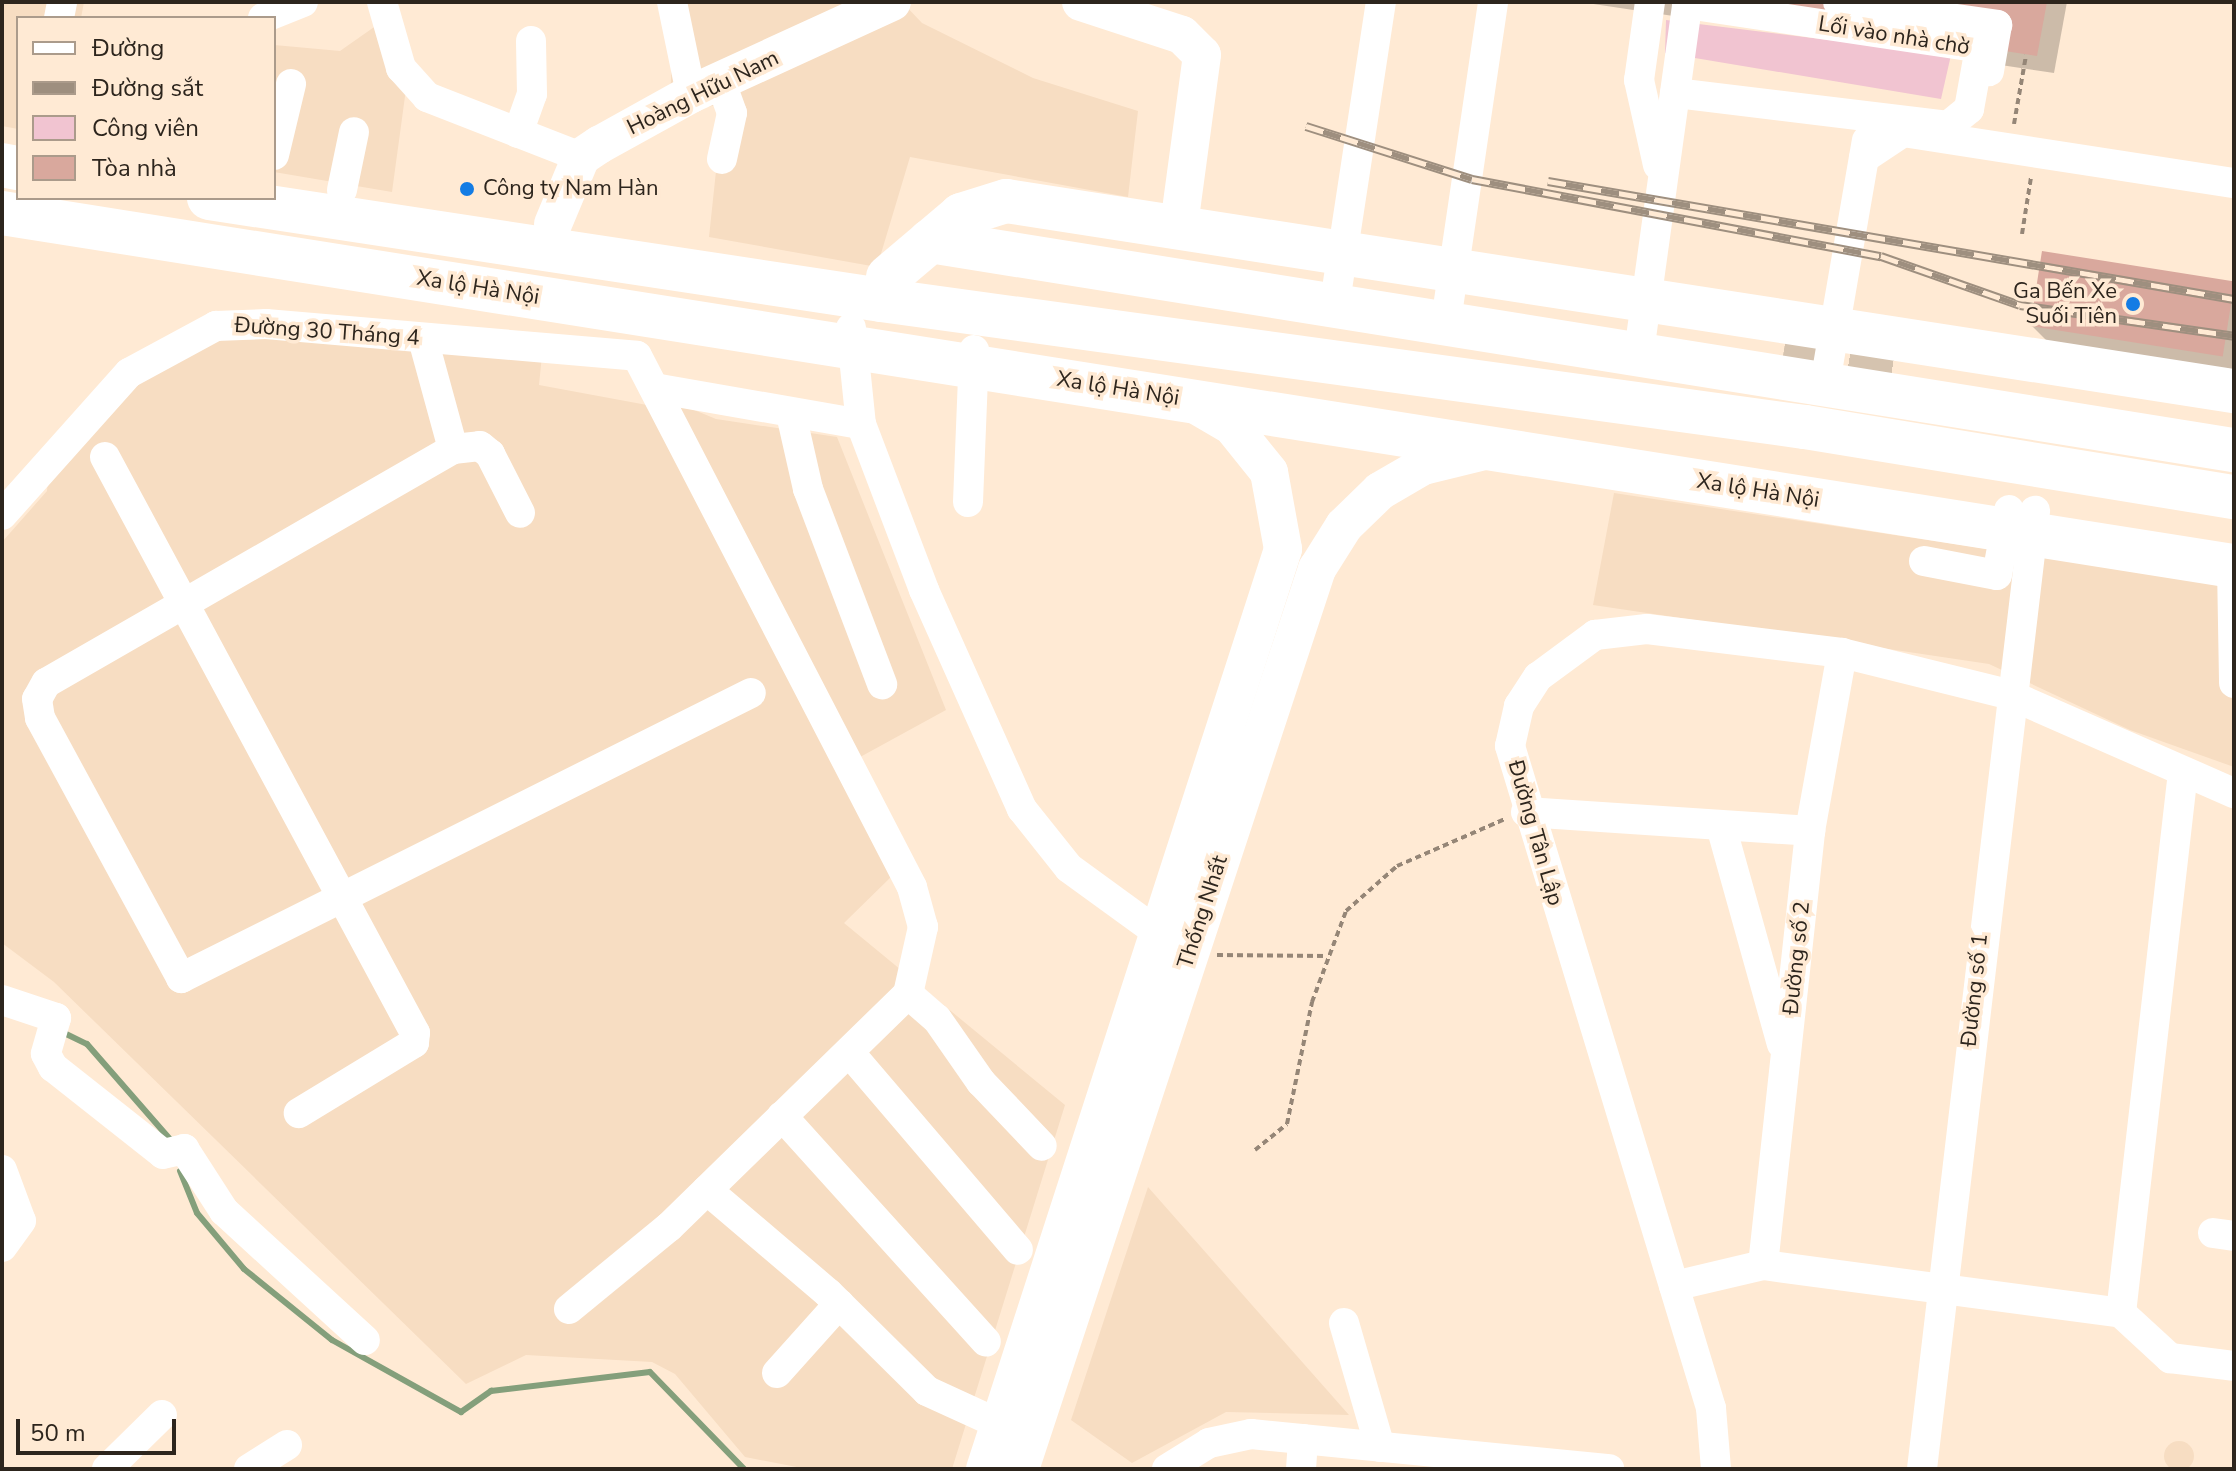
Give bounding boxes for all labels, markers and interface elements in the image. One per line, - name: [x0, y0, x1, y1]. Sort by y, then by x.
- street label: Lối vào nhà chờ: [1817, 11, 1971, 61]
- legend: [16, 16, 276, 200]
- text: Đường: [92, 32, 164, 64]
- street label: Hoàng Hữu Nam: [623, 45, 783, 141]
- text: Đường sắt: [92, 72, 203, 104]
- text: Công viên: [92, 112, 199, 144]
- text: Tòa nhà: [92, 152, 177, 184]
- place label: Công ty Nam Hàn: [483, 176, 658, 202]
- marker: Công ty Nam Hàn: [458, 180, 476, 198]
- street label: Xa lộ Hà Nội: [415, 265, 541, 311]
- place label: Ga Bến Xe Suối Tiên: [2013, 278, 2117, 330]
- marker: Ga Bến Xe Suối Tiên: [2124, 295, 2142, 313]
- street label: Đường 30 Tháng 4: [233, 312, 421, 352]
- street label: Xa lộ Hà Nội: [1055, 366, 1181, 412]
- street label: Xa lộ Hà Nội: [1695, 468, 1821, 514]
- street label: Đường Tân Lập: [1502, 757, 1568, 909]
- street label: Thống Nhất: [1172, 852, 1234, 972]
- street label: Đường số 2: [1778, 900, 1816, 1016]
- street label: Đường số 1: [1956, 932, 1994, 1048]
- scale bar: [20, 1403, 180, 1453]
- text: 50 m: [30, 1417, 86, 1449]

